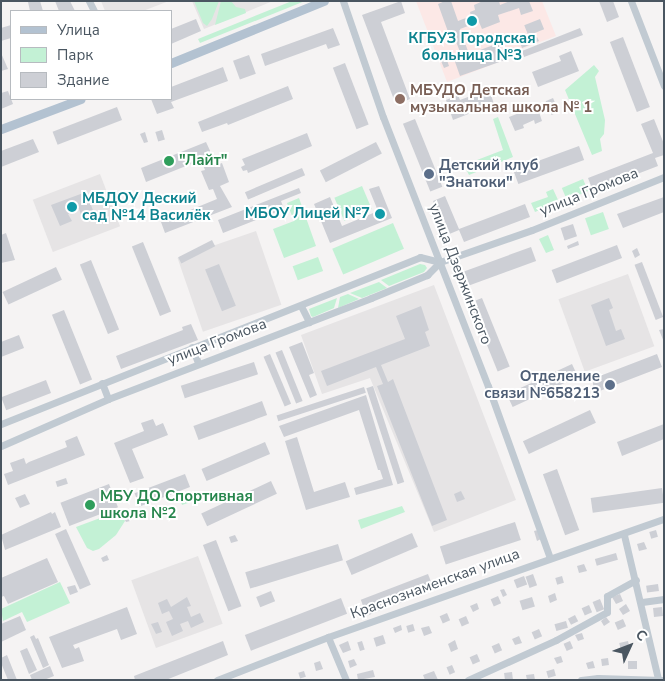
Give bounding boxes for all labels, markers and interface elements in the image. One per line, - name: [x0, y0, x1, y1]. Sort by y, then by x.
- legend: [10, 10, 172, 100]
- marker: КГБУЗ Городская больница №3: [466, 15, 478, 27]
- text: Улица: [57, 20, 100, 40]
- place label: КГБУЗ Городская больница №3: [408, 29, 536, 64]
- text: Парк: [57, 45, 93, 65]
- text: Здание: [57, 70, 109, 90]
- place label: МБУДО Детская музыкальная школа № 1: [410, 81, 592, 116]
- marker: МБУДО Детская музыкальная школа № 1: [394, 93, 406, 105]
- place label: "Лайт": [179, 152, 227, 170]
- marker: "Лайт": [163, 155, 175, 167]
- place label: Детский клуб "Знатоки": [439, 156, 538, 191]
- street label: улица Громова: [537, 164, 641, 220]
- marker: Детский клуб "Знатоки": [423, 168, 435, 180]
- place label: МБДОУ Деский сад №14 Василёк: [82, 189, 210, 224]
- marker: МБДОУ Деский сад №14 Василёк: [66, 201, 78, 213]
- street label: улица Дзержинского: [425, 201, 495, 347]
- place label: МБОУ Лицей №7: [245, 205, 370, 223]
- marker: МБОУ Лицей №7: [374, 208, 386, 220]
- street label: улица Громова: [165, 315, 269, 369]
- place label: Отделение связи №658213: [484, 367, 600, 402]
- marker: Отделение связи №658213: [604, 379, 616, 391]
- place label: МБУ ДО Спортивная школа №2: [100, 487, 253, 522]
- marker: МБУ ДО Спортивная школа №2: [84, 499, 96, 511]
- street label: Краснознаменская улица: [348, 545, 522, 623]
- north arrow: [605, 621, 655, 671]
- text: С: [631, 625, 652, 645]

